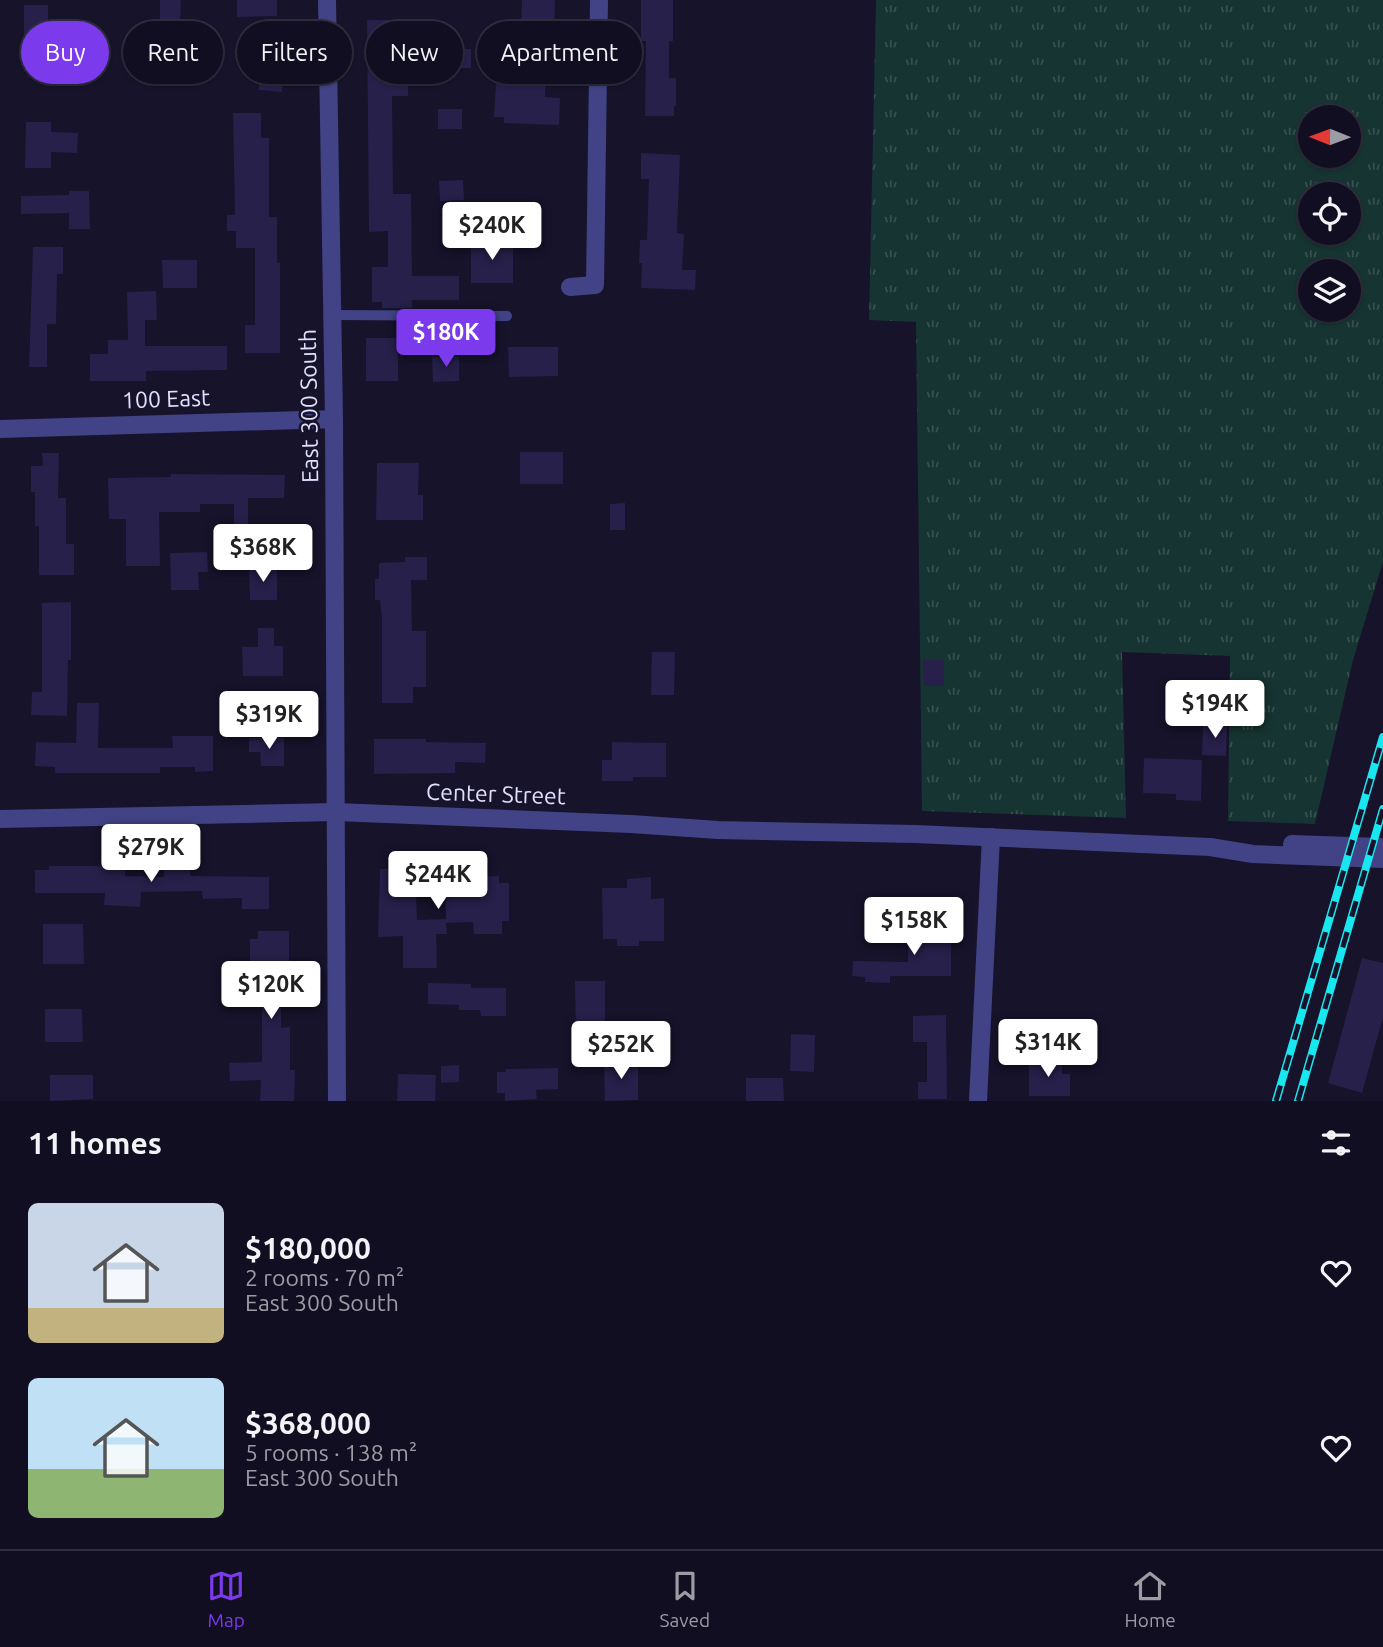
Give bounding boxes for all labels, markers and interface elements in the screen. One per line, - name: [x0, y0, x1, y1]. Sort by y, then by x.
- chip: Buy: [21, 21, 109, 84]
- chip: Rent: [123, 21, 223, 84]
- chip: Filters: [237, 21, 352, 84]
- chip: New: [366, 21, 463, 84]
- chip: Apartment: [477, 21, 642, 84]
- north arrow: [1298, 105, 1362, 168]
- map controls: [1298, 105, 1361, 322]
- button: locate: [1298, 182, 1361, 245]
- pin: $240K: [443, 202, 541, 262]
- text: $240K: [458, 212, 526, 237]
- button: layers: [1298, 259, 1361, 322]
- pin: $180K: [397, 310, 495, 369]
- text: $180K: [412, 319, 480, 344]
- street label: East 300 South: [295, 329, 322, 483]
- street label: 100 East: [122, 384, 210, 413]
- pin: $368K: [214, 524, 312, 584]
- text: $368K: [229, 534, 297, 559]
- pin: $194K: [1166, 680, 1264, 740]
- text: $194K: [1181, 690, 1249, 715]
- pin: $319K: [220, 692, 318, 751]
- text: $319K: [235, 701, 303, 726]
- street label: Center Street: [426, 779, 566, 808]
- pin: $279K: [102, 824, 200, 884]
- text: $279K: [117, 834, 185, 859]
- pin: $244K: [389, 852, 487, 911]
- text: $244K: [404, 861, 472, 886]
- pin: $158K: [865, 898, 963, 957]
- text: $158K: [880, 907, 948, 932]
- pin: $120K: [222, 962, 320, 1021]
- text: $120K: [237, 971, 305, 996]
- pin: $314K: [999, 1020, 1097, 1079]
- pin: $252K: [572, 1021, 670, 1081]
- text: $314K: [1014, 1029, 1082, 1054]
- text: $252K: [587, 1031, 655, 1056]
- icon: filters: [1317, 1124, 1355, 1162]
- text: 11 homes: [28, 1126, 162, 1160]
- icon: home: [84, 1231, 168, 1315]
- text: $180,000: [245, 1231, 371, 1265]
- icon: heart: [1317, 1254, 1355, 1292]
- text: 2 rooms · 70 m²: [245, 1265, 404, 1290]
- text: East 300 South: [245, 1290, 399, 1315]
- icon: home: [84, 1406, 168, 1490]
- text: $368,000: [245, 1406, 371, 1440]
- icon: heart: [1317, 1429, 1355, 1467]
- text: 5 rooms · 138 m²: [245, 1440, 417, 1465]
- text: East 300 South: [245, 1465, 399, 1490]
- tab: Map: [207, 1567, 245, 1631]
- tab: Saved: [660, 1567, 710, 1631]
- tab: Home: [1125, 1567, 1176, 1631]

